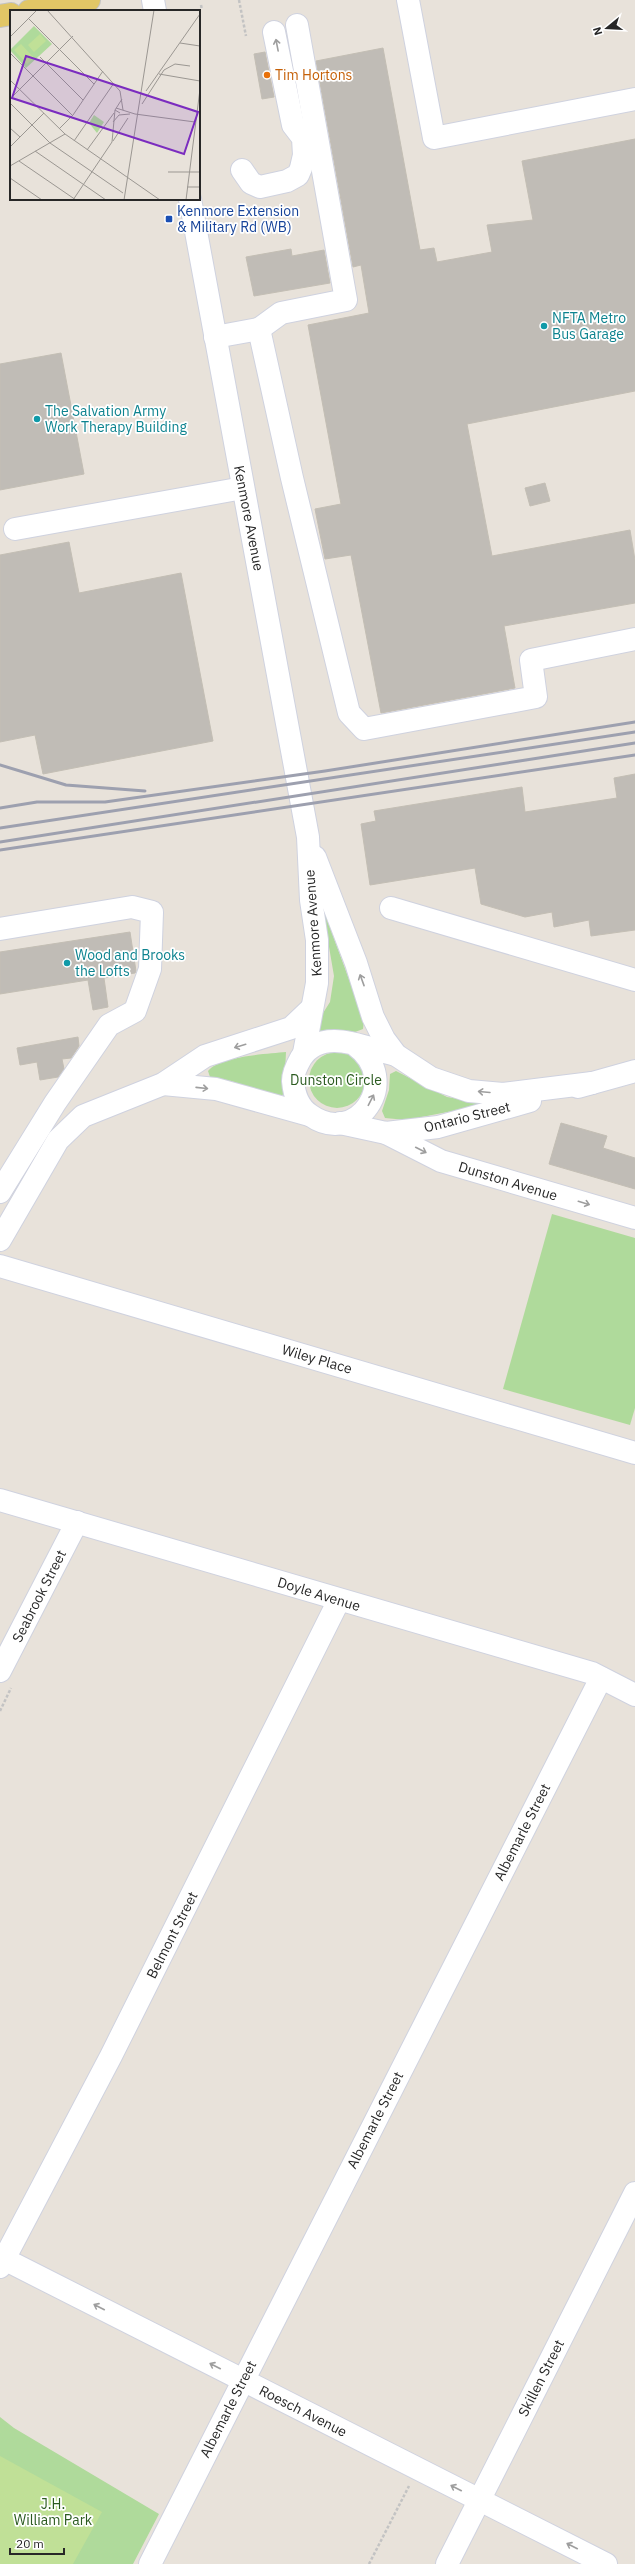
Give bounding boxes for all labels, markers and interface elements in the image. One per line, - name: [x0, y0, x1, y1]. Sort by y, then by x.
- north arrow: [587, 8, 627, 48]
- inset map: [10, 10, 200, 200]
- text: N: [590, 25, 605, 37]
- one-way arrow: [272, 39, 280, 52]
- place label: Tim Hortons: [275, 66, 353, 84]
- marker: Tim Hortons: [262, 70, 272, 80]
- place label: Kenmore Extension & Military Rd (WB): [177, 202, 299, 236]
- marker: Kenmore Extension & Military Rd (WB): [164, 214, 174, 224]
- place label: NFTA Metro Bus Garage: [552, 309, 626, 343]
- marker: NFTA Metro Bus Garage: [539, 321, 549, 331]
- place label: The Salvation Army Work Therapy Building: [45, 402, 187, 436]
- marker: The Salvation Army Work Therapy Building: [32, 414, 42, 424]
- street label: Kenmore Avenue: [230, 464, 268, 573]
- street label: Kenmore Avenue: [300, 869, 326, 977]
- place label: Wood and Brooks the Lofts: [75, 946, 185, 980]
- marker: Wood and Brooks the Lofts: [62, 958, 72, 968]
- one-way arrow: [358, 974, 365, 987]
- one-way arrow: [234, 1043, 247, 1050]
- park label: Dunston Circle: [290, 1071, 382, 1089]
- one-way arrow: [195, 1084, 208, 1091]
- one-way arrow: [478, 1089, 491, 1096]
- one-way arrow: [368, 1094, 376, 1106]
- street label: Ontario Street: [422, 1098, 512, 1136]
- one-way arrow: [415, 1147, 427, 1154]
- street label: Dunston Avenue: [456, 1157, 560, 1205]
- one-way arrow: [577, 1200, 590, 1207]
- street label: Wiley Place: [280, 1340, 354, 1378]
- street label: Seabrook Street: [8, 1547, 70, 1645]
- street label: Doyle Avenue: [275, 1573, 363, 1615]
- street label: Albemarle Street: [490, 1780, 554, 1884]
- street label: Belmont Street: [142, 1888, 202, 1982]
- street label: Albemarle Street: [343, 2068, 407, 2172]
- one-way arrow: [93, 2303, 105, 2310]
- street label: Skillen Street: [514, 2336, 568, 2419]
- street label: Albemarle Street: [196, 2357, 260, 2461]
- one-way arrow: [209, 2362, 221, 2369]
- street label: Roesch Avenue: [256, 2381, 350, 2441]
- one-way arrow: [450, 2483, 462, 2491]
- park label: J.H. William Park: [14, 2495, 93, 2529]
- scale bar: [10, 2530, 64, 2556]
- text: 20 m: [16, 2536, 44, 2551]
- one-way arrow: [566, 2542, 578, 2550]

